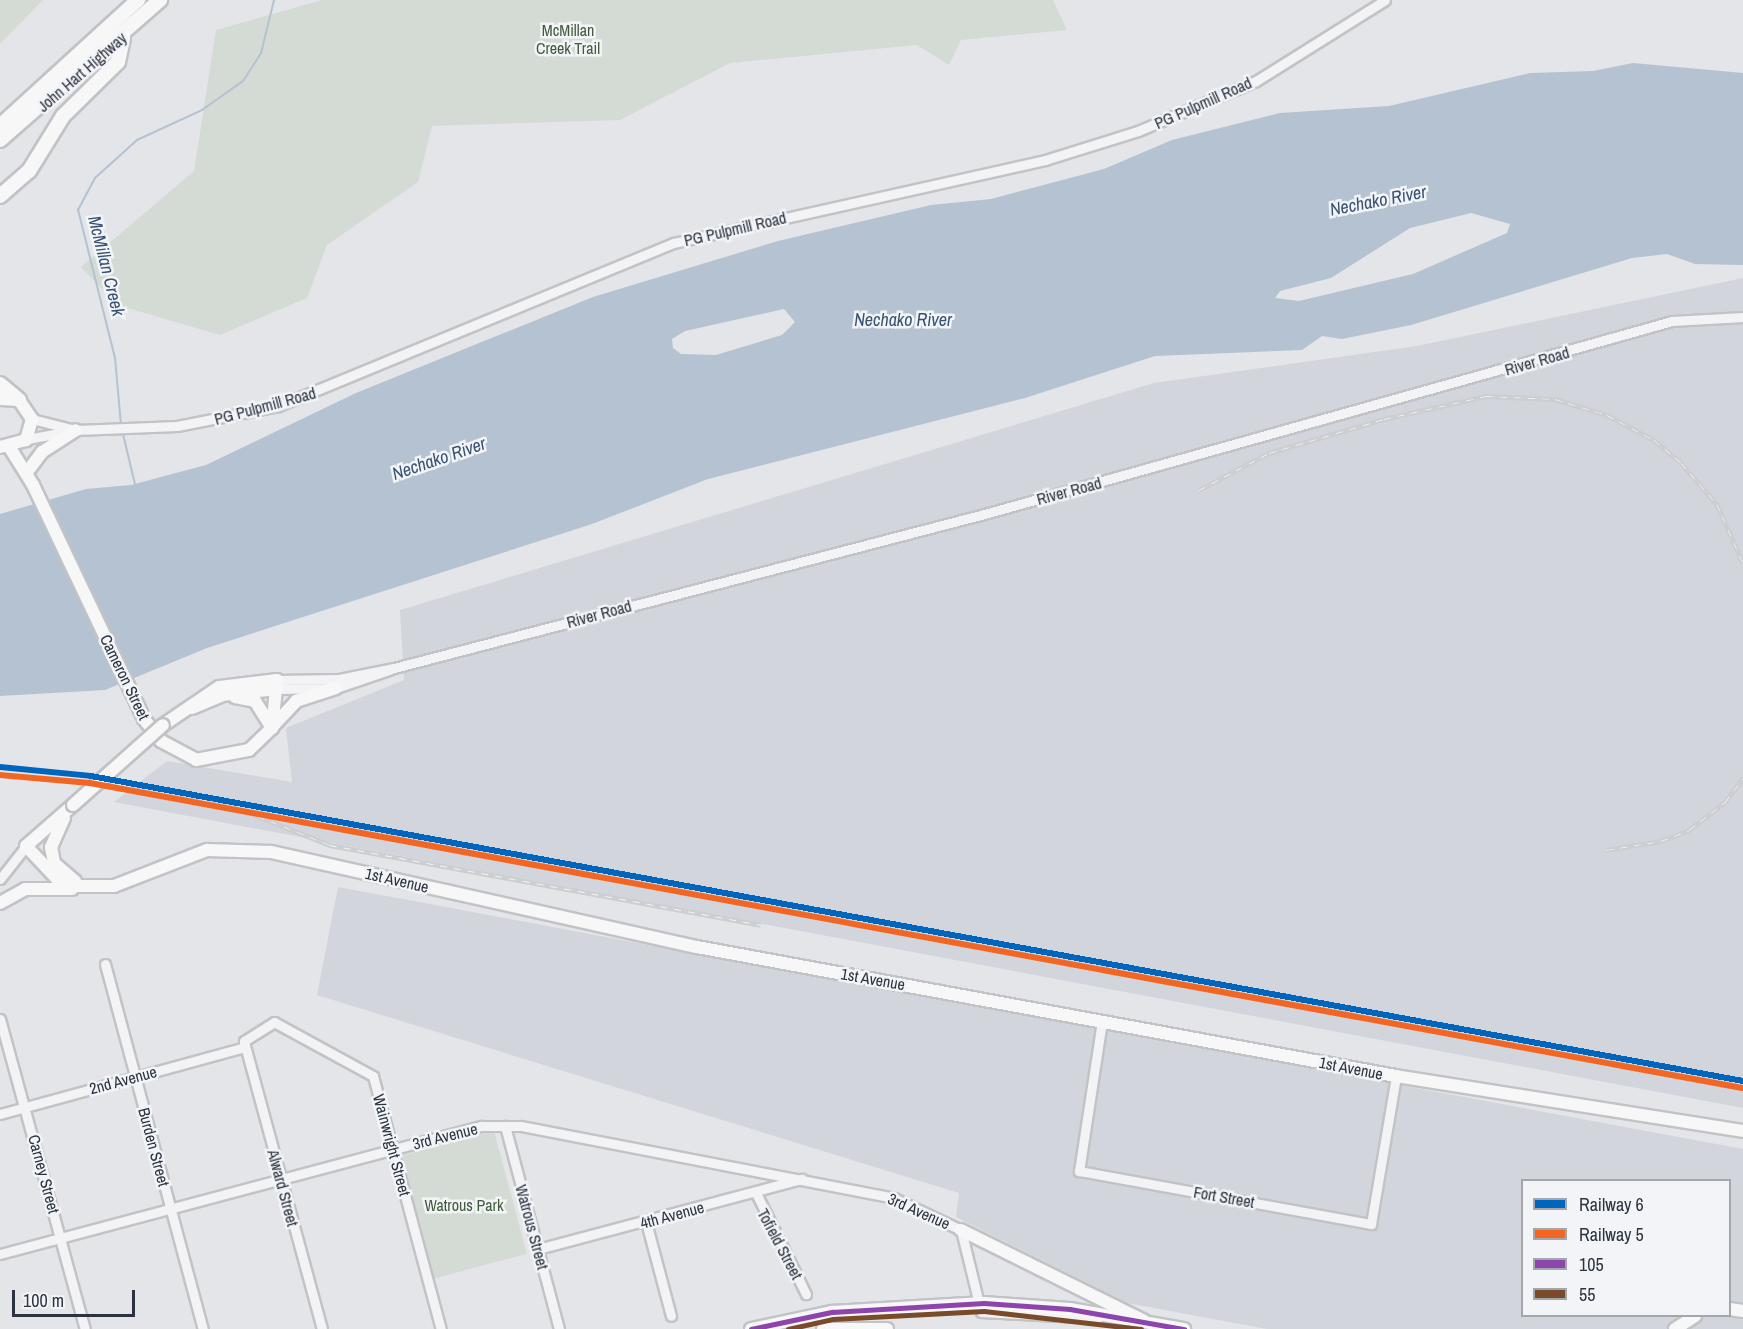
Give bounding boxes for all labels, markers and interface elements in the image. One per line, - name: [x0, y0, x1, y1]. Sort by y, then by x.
- park label: McMillan Creek Trail: [536, 20, 600, 58]
- street label: John Hart Highway: [34, 28, 130, 116]
- street label: PG Pulpmill Road: [1151, 73, 1255, 133]
- water label: Nechako River: [1328, 181, 1428, 221]
- street label: PG Pulpmill Road: [682, 208, 788, 250]
- water label: McMillan Creek: [83, 214, 129, 318]
- water label: Nechako River: [854, 309, 952, 331]
- street label: River Road: [1502, 343, 1572, 379]
- street label: PG Pulpmill Road: [212, 383, 318, 429]
- water label: Nechako River: [389, 433, 489, 485]
- street label: River Road: [1034, 473, 1104, 509]
- street label: River Road: [564, 596, 634, 632]
- street label: Cameron Street: [96, 631, 154, 723]
- street label: 1st Avenue: [363, 863, 431, 897]
- street label: 1st Avenue: [839, 964, 907, 994]
- street label: 1st Avenue: [1317, 1052, 1385, 1084]
- street label: 2nd Avenue: [87, 1062, 159, 1098]
- street label: Wainwright Street: [369, 1092, 415, 1198]
- street label: Burden Street: [134, 1105, 174, 1189]
- street label: 3rd Avenue: [410, 1119, 480, 1153]
- street label: Carney Street: [24, 1132, 64, 1216]
- street label: Alward Street: [264, 1147, 302, 1229]
- legend: [1521, 1179, 1731, 1317]
- street label: Watrous Street: [511, 1182, 553, 1272]
- street label: Fort Street: [1192, 1182, 1256, 1212]
- street label: 3rd Avenue: [885, 1189, 953, 1233]
- text: Railway 6: [1579, 1192, 1644, 1217]
- park label: Watrous Park: [425, 1195, 503, 1215]
- street label: 4th Avenue: [638, 1197, 706, 1233]
- street label: Tofield Street: [753, 1205, 807, 1283]
- text: Railway 5: [1579, 1222, 1644, 1247]
- text: 105: [1579, 1252, 1604, 1277]
- scale bar: [15, 1278, 138, 1316]
- text: 55: [1579, 1282, 1595, 1307]
- text: 100 m: [23, 1288, 64, 1313]

